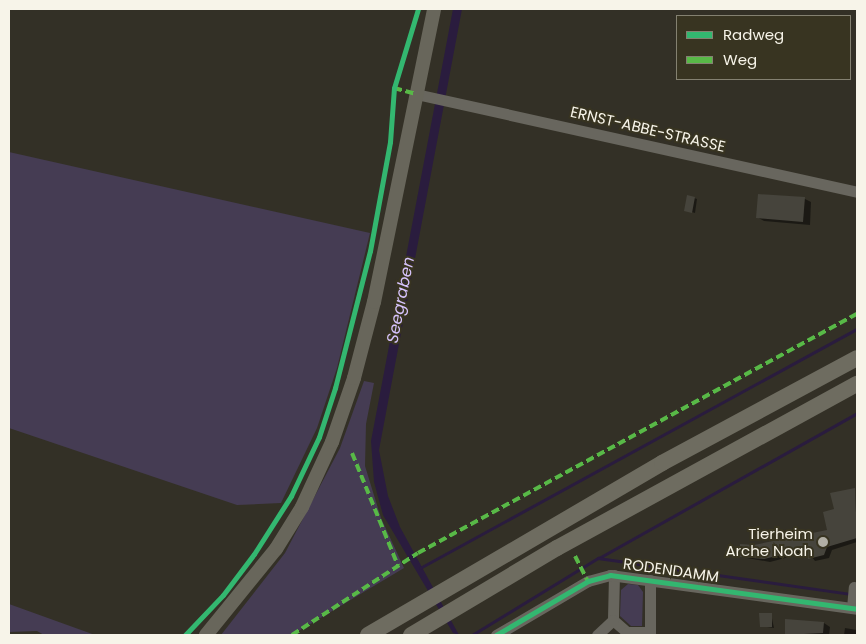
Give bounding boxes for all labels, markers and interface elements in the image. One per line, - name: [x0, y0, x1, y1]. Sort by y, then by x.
- legend: [676, 15, 851, 80]
- text: Radweg: [723, 24, 784, 45]
- text: Weg: [723, 49, 757, 70]
- street label: ERNST-ABBE-STRASSE: [569, 102, 727, 156]
- water label: Seegraben: [383, 255, 419, 345]
- place label: Tierheim Arche Noah: [725, 524, 813, 559]
- marker: Tierheim Arche Noah: [817, 536, 829, 548]
- street label: RODENDAMM: [622, 554, 720, 586]

